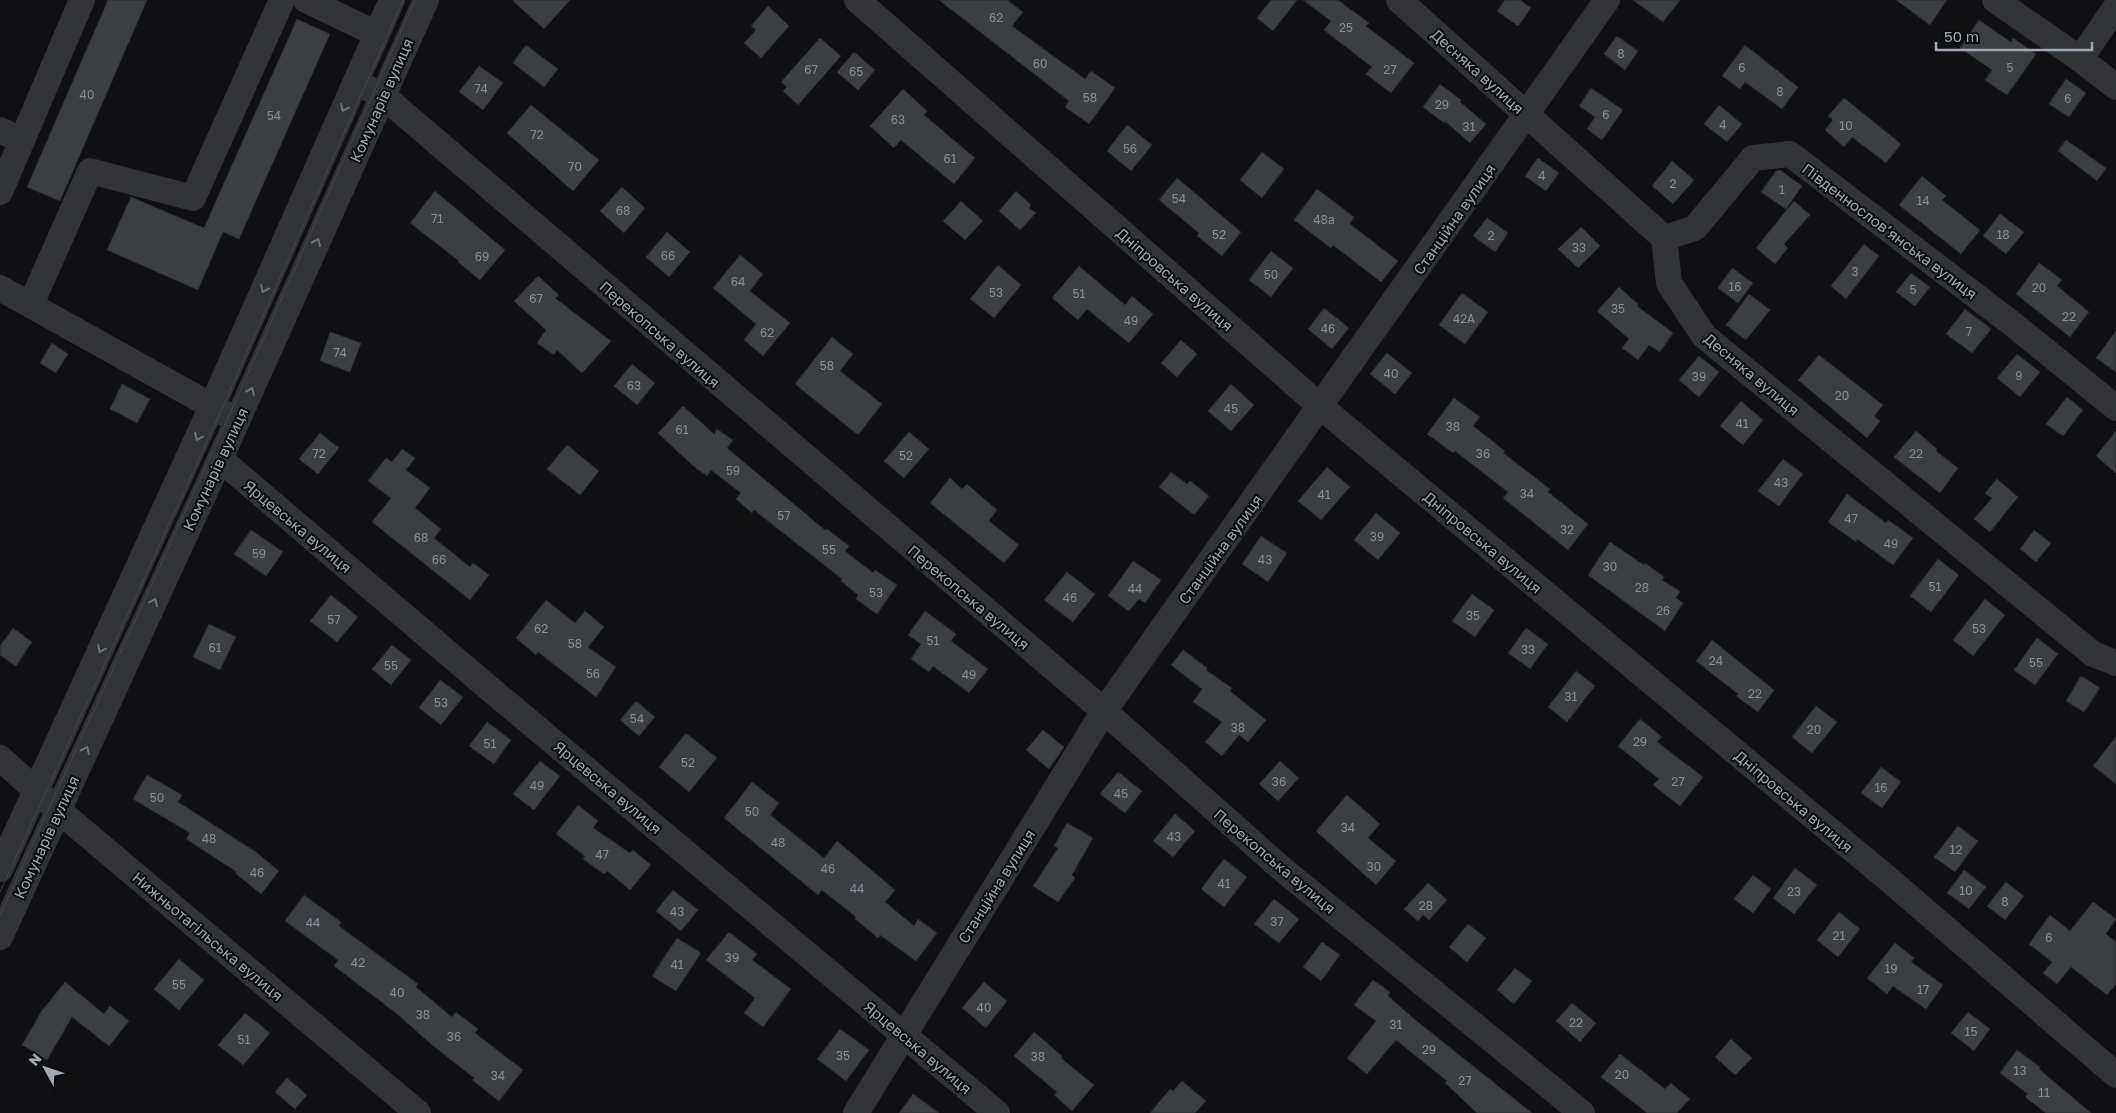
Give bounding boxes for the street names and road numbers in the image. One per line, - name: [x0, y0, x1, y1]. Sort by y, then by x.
- street label: Десняка вулиця: [1428, 25, 1528, 117]
- street label: Комунарів вулиця: [346, 35, 416, 165]
- street label: Південнослов’янська вулиця: [1799, 159, 1981, 303]
- street label: Станційна вулиця: [1409, 160, 1499, 278]
- street label: Дніпровська вулиця: [1113, 223, 1237, 335]
- street label: Перекопська вулиця: [596, 277, 724, 391]
- street label: Десняка вулиця: [1701, 329, 1803, 419]
- street label: Комунарів вулиця: [179, 405, 251, 533]
- street label: Ярцевська вулиця: [241, 476, 355, 576]
- street label: Дніпровська вулиця: [1420, 487, 1546, 597]
- street label: Станційна вулиця: [1174, 491, 1266, 607]
- street label: Перекопська вулиця: [905, 541, 1033, 653]
- street label: Ярцевська вулиця: [551, 737, 665, 837]
- street label: Дніпровська вулиця: [1731, 746, 1857, 856]
- street label: Комунарів вулиця: [10, 773, 82, 901]
- street label: Перекопська вулиця: [1211, 805, 1339, 917]
- street label: Станційна вулиця: [954, 826, 1038, 946]
- street label: Нижньотагільська вулиця: [129, 868, 287, 1004]
- street label: Ярцевська вулиця: [861, 997, 975, 1097]

